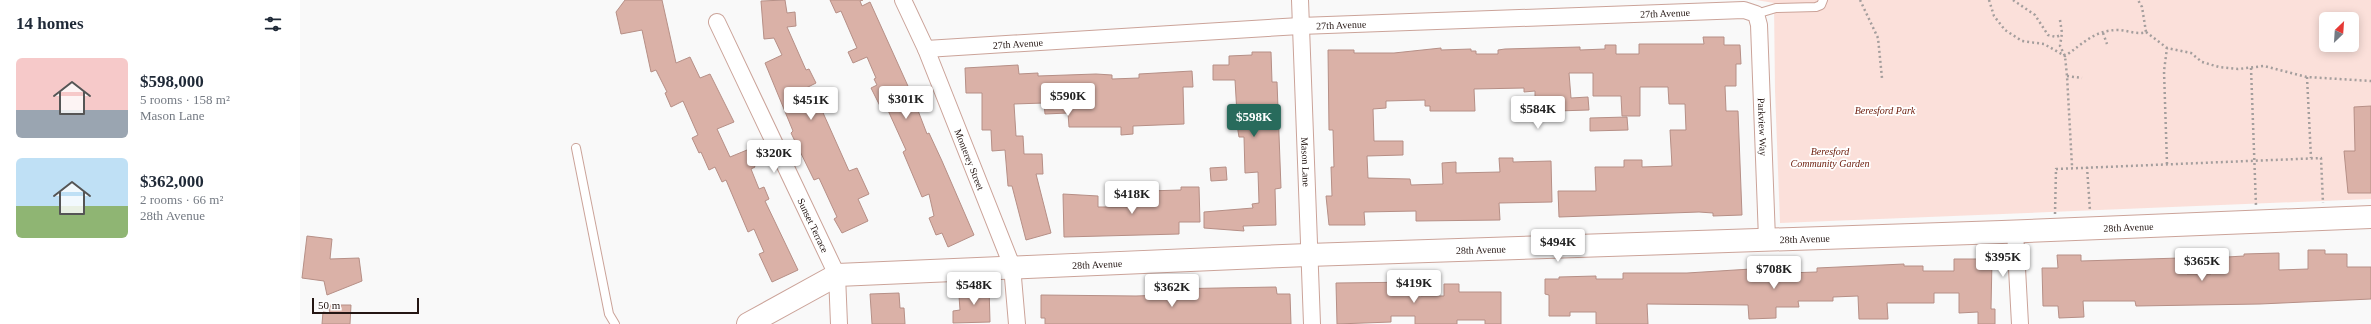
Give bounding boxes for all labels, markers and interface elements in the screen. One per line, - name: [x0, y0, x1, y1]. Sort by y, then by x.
- street label: 27th Avenue: [1640, 6, 1691, 19]
- north arrow: [2319, 12, 2359, 52]
- map controls: [2319, 12, 2359, 52]
- icon: filters: [262, 13, 284, 35]
- text: 14 homes: [16, 14, 84, 33]
- street label: 27th Avenue: [1316, 18, 1367, 31]
- street label: 27th Avenue: [992, 36, 1044, 50]
- text: $598,000: [140, 72, 204, 91]
- icon: home: [48, 74, 96, 122]
- pin: $590K: [1040, 83, 1096, 117]
- pin: $301K: [878, 86, 934, 120]
- pin: $451K: [783, 87, 839, 121]
- text: $590K: [1050, 88, 1086, 103]
- text: $301K: [888, 91, 924, 106]
- text: 5 rooms · 158 m²: [140, 92, 230, 107]
- text: $451K: [793, 92, 829, 107]
- pin: $584K: [1510, 96, 1566, 130]
- street label: Parkview Way: [1756, 98, 1769, 156]
- text: $584K: [1520, 101, 1556, 116]
- pin: $598K: [1226, 104, 1282, 138]
- park label: Beresford Park: [1855, 105, 1916, 116]
- text: Mason Lane: [140, 108, 205, 123]
- text: $598K: [1236, 109, 1272, 124]
- street label: Monterey Street: [953, 127, 987, 192]
- street label: Mason Lane: [1300, 137, 1312, 188]
- pin: $320K: [746, 140, 802, 174]
- text: $320K: [756, 145, 792, 160]
- park label: Beresford Community Garden: [1791, 146, 1869, 169]
- text: $362,000: [140, 172, 204, 191]
- icon: home: [48, 174, 96, 222]
- pin: $418K: [1104, 181, 1160, 215]
- text: $418K: [1114, 186, 1150, 201]
- text: 2 rooms · 66 m²: [140, 192, 223, 207]
- street label: Sunset Terrace: [796, 196, 831, 255]
- text: 28th Avenue: [140, 208, 205, 223]
- street label: 28th Avenue: [2103, 220, 2154, 233]
- pin: $494K: [1530, 229, 1586, 263]
- street label: 28th Avenue: [1779, 232, 1830, 245]
- text: $494K: [1540, 234, 1576, 249]
- street label: 28th Avenue: [1456, 243, 1507, 256]
- pin: $395K: [1975, 244, 2031, 278]
- pin: $365K: [2174, 248, 2230, 282]
- text: $395K: [1985, 249, 2021, 264]
- text: $365K: [2184, 253, 2220, 268]
- pin: $708K: [1746, 256, 1802, 290]
- street label: 28th Avenue: [1072, 257, 1123, 271]
- text: $708K: [1756, 261, 1792, 276]
- pin: $419K: [1386, 270, 1442, 304]
- pin: $548K: [946, 272, 1002, 306]
- pin: $362K: [1144, 274, 1200, 308]
- text: $419K: [1396, 275, 1432, 290]
- text: $548K: [956, 277, 992, 292]
- text: $362K: [1154, 279, 1190, 294]
- scale bar: [312, 296, 419, 315]
- text: 50 m: [318, 299, 340, 311]

